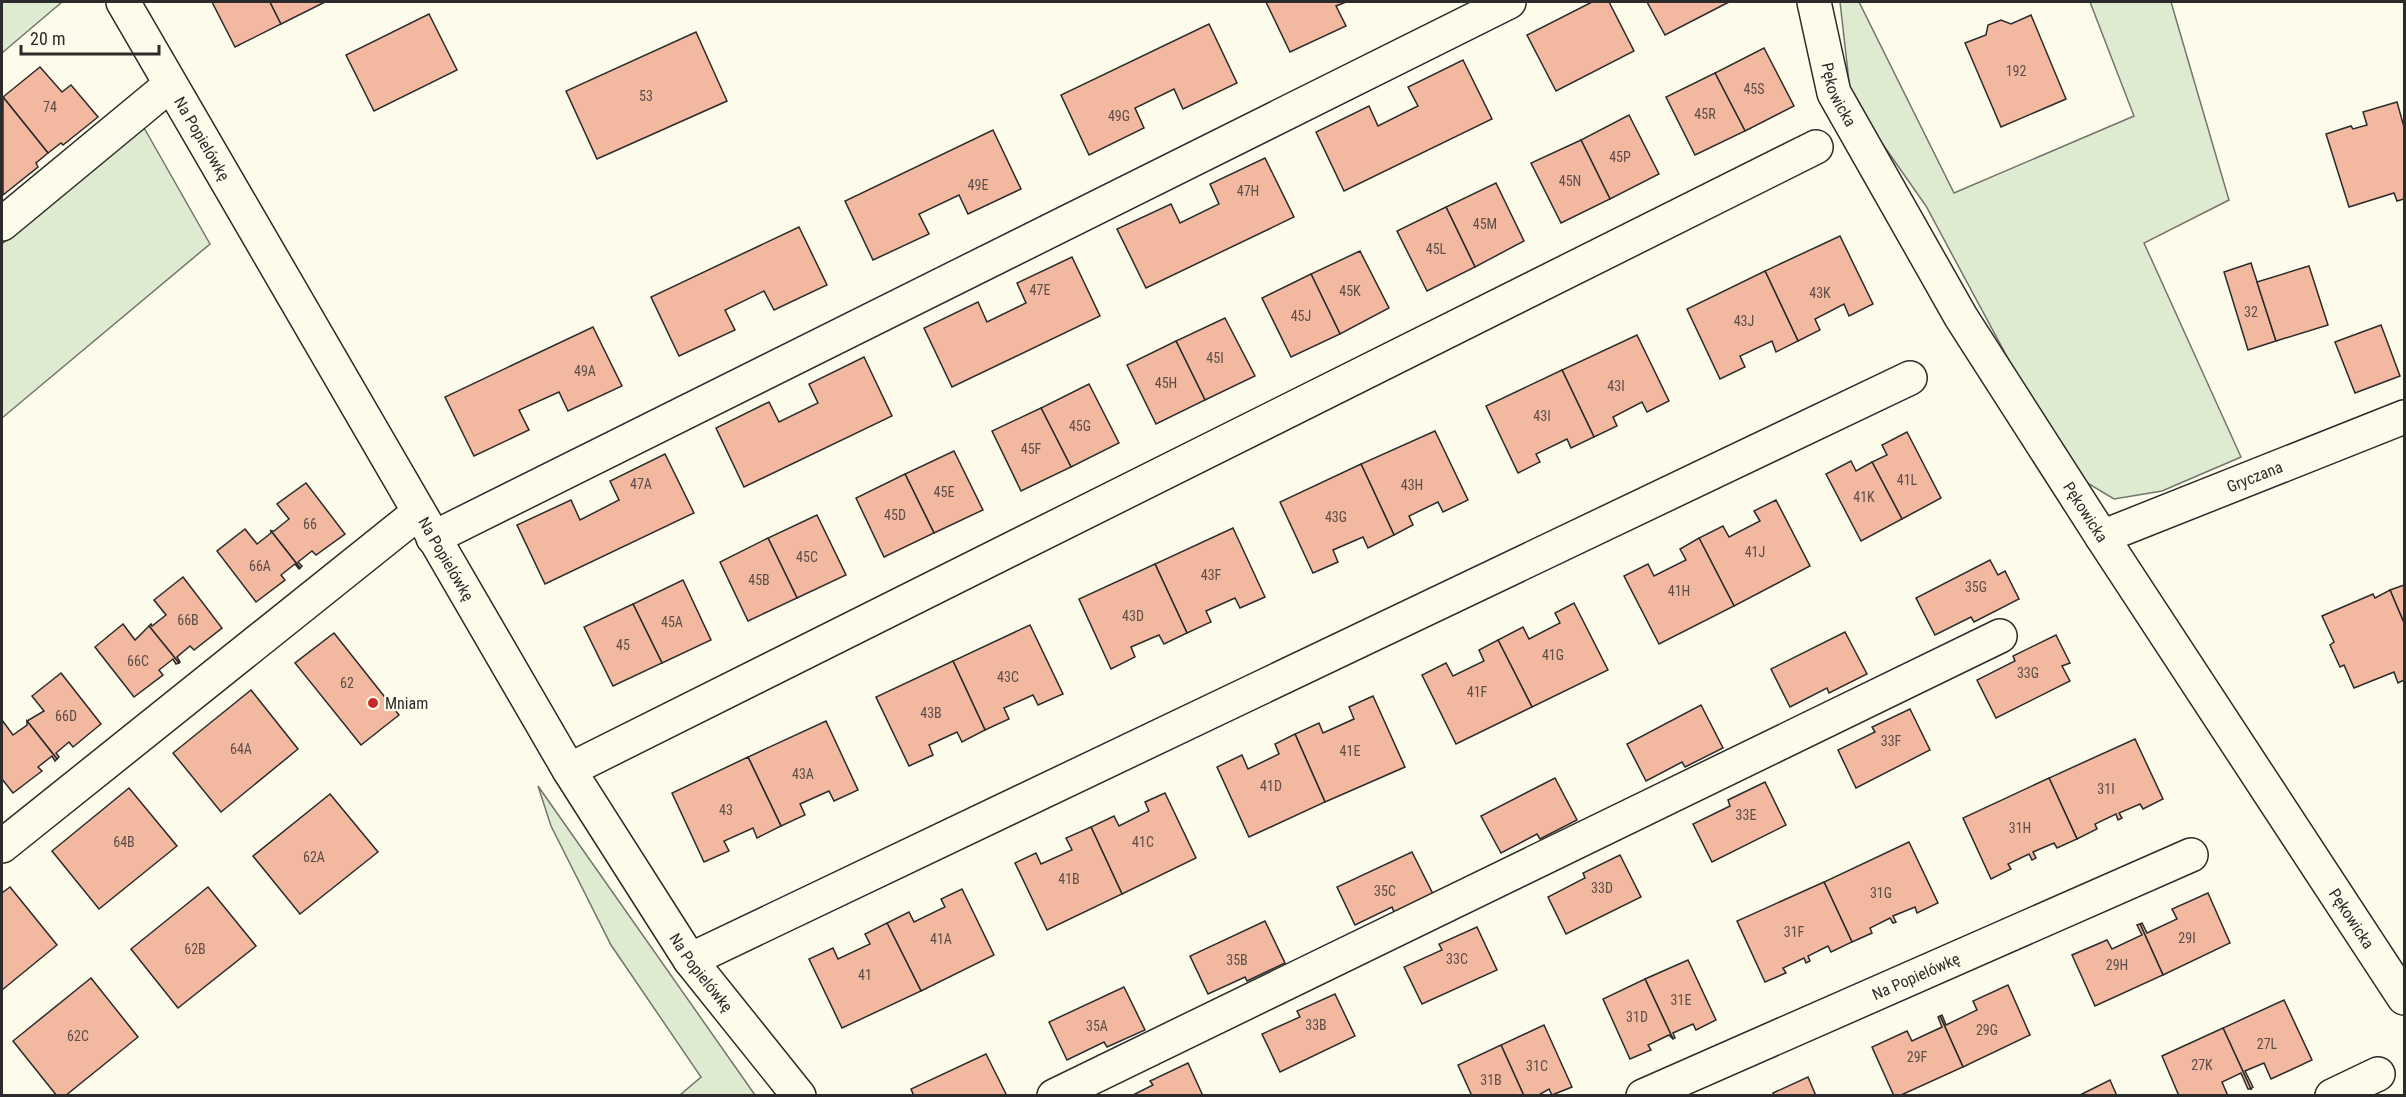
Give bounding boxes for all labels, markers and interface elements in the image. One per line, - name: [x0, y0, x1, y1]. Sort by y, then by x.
- scale bar: [21, 18, 159, 56]
- text: 20 m: [30, 28, 65, 49]
- street label: Pękowicka: [1818, 61, 1860, 130]
- house number: 192: [2006, 63, 2026, 79]
- house number: 45S: [1743, 81, 1765, 97]
- house number: 53: [639, 88, 653, 104]
- street label: Na Popielówkę: [171, 93, 234, 184]
- house number: 74: [43, 99, 57, 115]
- house number: 45R: [1694, 106, 1716, 122]
- house number: 49G: [1108, 108, 1130, 124]
- house number: 45P: [1609, 149, 1631, 165]
- house number: 45N: [1559, 173, 1581, 189]
- house number: 49E: [968, 177, 988, 193]
- house number: 47H: [1237, 183, 1259, 199]
- house number: 45M: [1473, 216, 1497, 232]
- house number: 45L: [1426, 241, 1447, 257]
- house number: 47E: [1030, 282, 1050, 298]
- house number: 45K: [1339, 283, 1361, 299]
- house number: 43K: [1809, 285, 1831, 301]
- house number: 32: [2244, 304, 2258, 320]
- house number: 45J: [1291, 308, 1311, 324]
- house number: 43J: [1734, 313, 1754, 329]
- house number: 45I: [1206, 350, 1224, 366]
- house number: 49A: [574, 363, 596, 379]
- house number: 45H: [1155, 375, 1177, 391]
- house number: 43I: [1607, 378, 1625, 394]
- house number: 43I: [1533, 408, 1551, 424]
- house number: 45G: [1069, 418, 1091, 434]
- house number: 45F: [1021, 441, 1042, 457]
- street label: Gryczana: [2224, 457, 2285, 496]
- house number: 41L: [1897, 472, 1918, 488]
- house number: 47A: [630, 476, 652, 492]
- house number: 43H: [1401, 477, 1423, 493]
- street label: Pękowicka: [2060, 478, 2112, 546]
- house number: 45E: [934, 484, 954, 500]
- house number: 41K: [1853, 489, 1875, 505]
- house number: 45D: [884, 507, 906, 523]
- house number: 43G: [1325, 509, 1347, 525]
- street label: Na Popielówkę: [415, 514, 478, 604]
- house number: 66: [303, 516, 317, 532]
- house number: 41J: [1745, 544, 1765, 560]
- house number: 45C: [796, 549, 818, 565]
- house number: 66A: [249, 558, 271, 574]
- house number: 43F: [1201, 567, 1222, 583]
- house number: 45B: [748, 572, 770, 588]
- house number: 35G: [1965, 579, 1987, 595]
- house number: 41H: [1668, 583, 1690, 599]
- house number: 43D: [1122, 608, 1144, 624]
- house number: 66B: [177, 612, 199, 628]
- house number: 45A: [661, 614, 683, 630]
- house number: 45: [616, 637, 630, 653]
- house number: 41G: [1542, 647, 1564, 663]
- house number: 66C: [127, 653, 149, 669]
- house number: 33G: [2017, 665, 2039, 681]
- house number: 43C: [997, 669, 1019, 685]
- house number: 62: [340, 675, 354, 691]
- house number: 41F: [1467, 684, 1488, 700]
- place label: Mniam: [385, 694, 428, 713]
- marker: Mniam: [366, 696, 380, 710]
- house number: 43B: [920, 705, 942, 721]
- house number: 66D: [55, 708, 77, 724]
- house number: 33F: [1881, 733, 1902, 749]
- house number: 64A: [230, 741, 252, 757]
- house number: 41E: [1340, 743, 1360, 759]
- house number: 43A: [792, 766, 814, 782]
- house number: 41D: [1260, 778, 1282, 794]
- house number: 31I: [2097, 781, 2115, 797]
- house number: 43: [719, 802, 733, 818]
- house number: 33E: [1736, 807, 1756, 823]
- house number: 31H: [2009, 820, 2031, 836]
- house number: 64B: [113, 834, 135, 850]
- house number: 41C: [1132, 834, 1154, 850]
- house number: 62A: [303, 849, 325, 865]
- house number: 41B: [1058, 871, 1080, 887]
- house number: 33D: [1591, 880, 1613, 896]
- house number: 35C: [1374, 883, 1396, 899]
- house number: 31G: [1870, 885, 1892, 901]
- street label: Pękowicka: [2325, 885, 2378, 952]
- house number: 31F: [1784, 924, 1805, 940]
- street label: Na Popielówkę: [666, 929, 737, 1016]
- house number: 29I: [2178, 930, 2196, 946]
- house number: 41A: [930, 931, 952, 947]
- house number: 62B: [184, 941, 206, 957]
- street label: Na Popielówkę: [1869, 948, 1963, 1004]
- house number: 33C: [1446, 951, 1468, 967]
- house number: 35B: [1226, 952, 1248, 968]
- house number: 29H: [2106, 957, 2128, 973]
- house number: 41: [858, 967, 872, 983]
- house number: 31E: [1671, 992, 1691, 1008]
- house number: 31D: [1626, 1009, 1648, 1025]
- house number: 33B: [1305, 1017, 1327, 1033]
- house number: 35A: [1086, 1018, 1108, 1034]
- house number: 29G: [1976, 1022, 1998, 1038]
- house number: 62C: [67, 1028, 89, 1044]
- house number: 27L: [2257, 1036, 2278, 1052]
- house number: 29F: [1907, 1049, 1928, 1065]
- house number: 27K: [2191, 1057, 2213, 1073]
- house number: 31C: [1526, 1058, 1548, 1074]
- house number: 31B: [1480, 1072, 1502, 1088]

